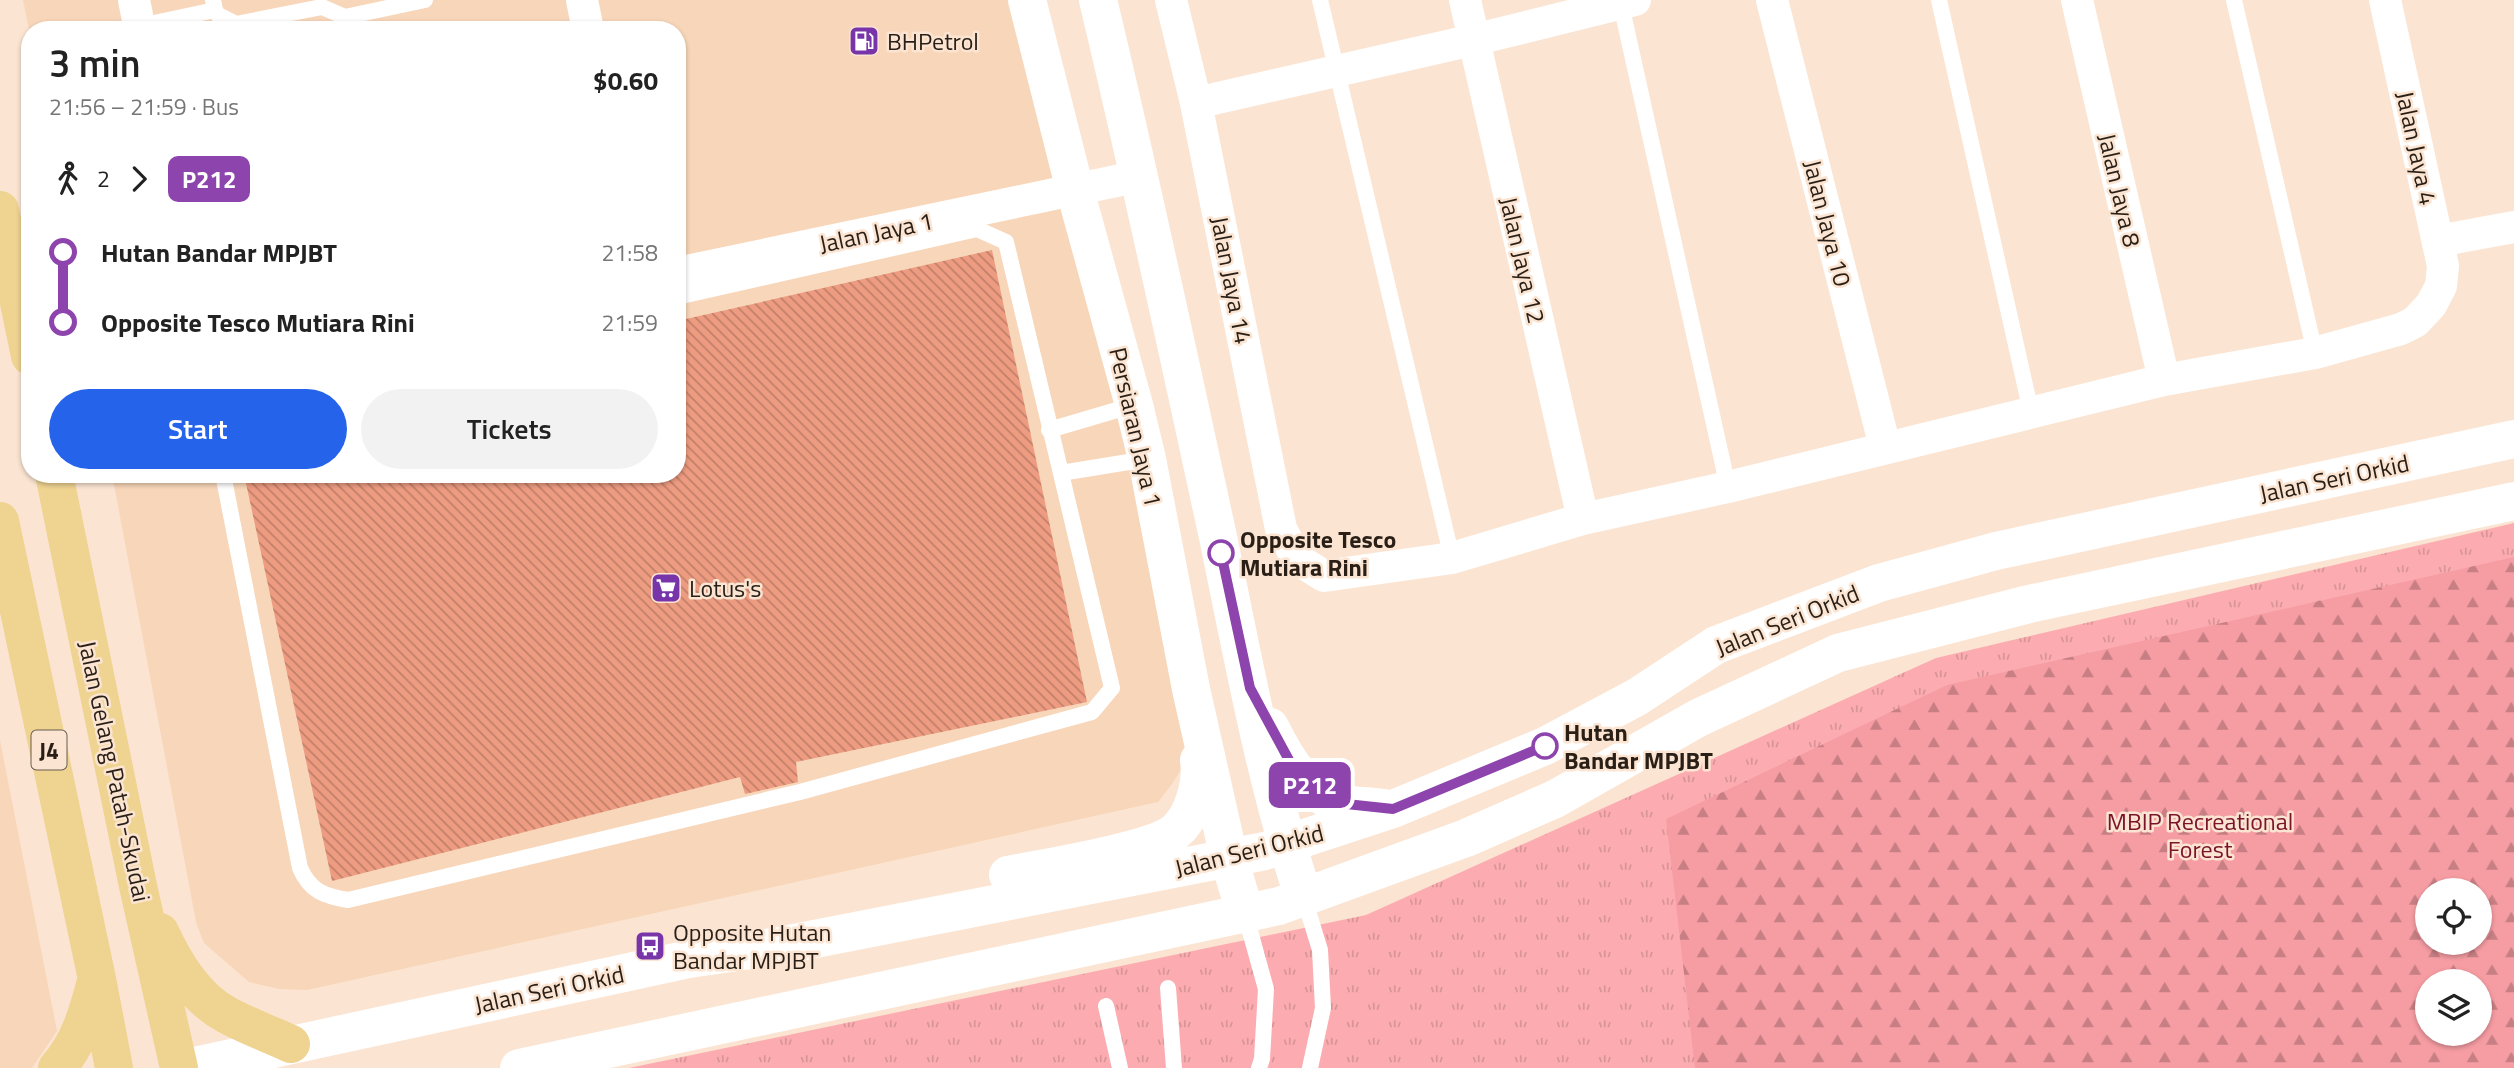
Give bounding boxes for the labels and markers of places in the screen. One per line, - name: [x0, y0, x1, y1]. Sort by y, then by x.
- place label: BHPetrol: [887, 23, 979, 59]
- fuel station icon: BHPetrol: [847, 24, 881, 58]
- place label: Opposite Tesco Mutiara Rini: [1240, 521, 1396, 585]
- marker: Opposite Tesco Mutiara Rini: [1208, 540, 1234, 566]
- place label: Lotus's: [689, 570, 761, 606]
- supermarket icon: Lotus's: [649, 571, 683, 605]
- place label: Hutan Bandar MPJBT: [1564, 714, 1713, 778]
- marker: Hutan Bandar MPJBT: [1532, 733, 1558, 759]
- place label: Opposite Hutan Bandar MPJBT: [673, 914, 831, 978]
- bus stop icon: Opposite Hutan Bandar MPJBT: [633, 929, 667, 963]

